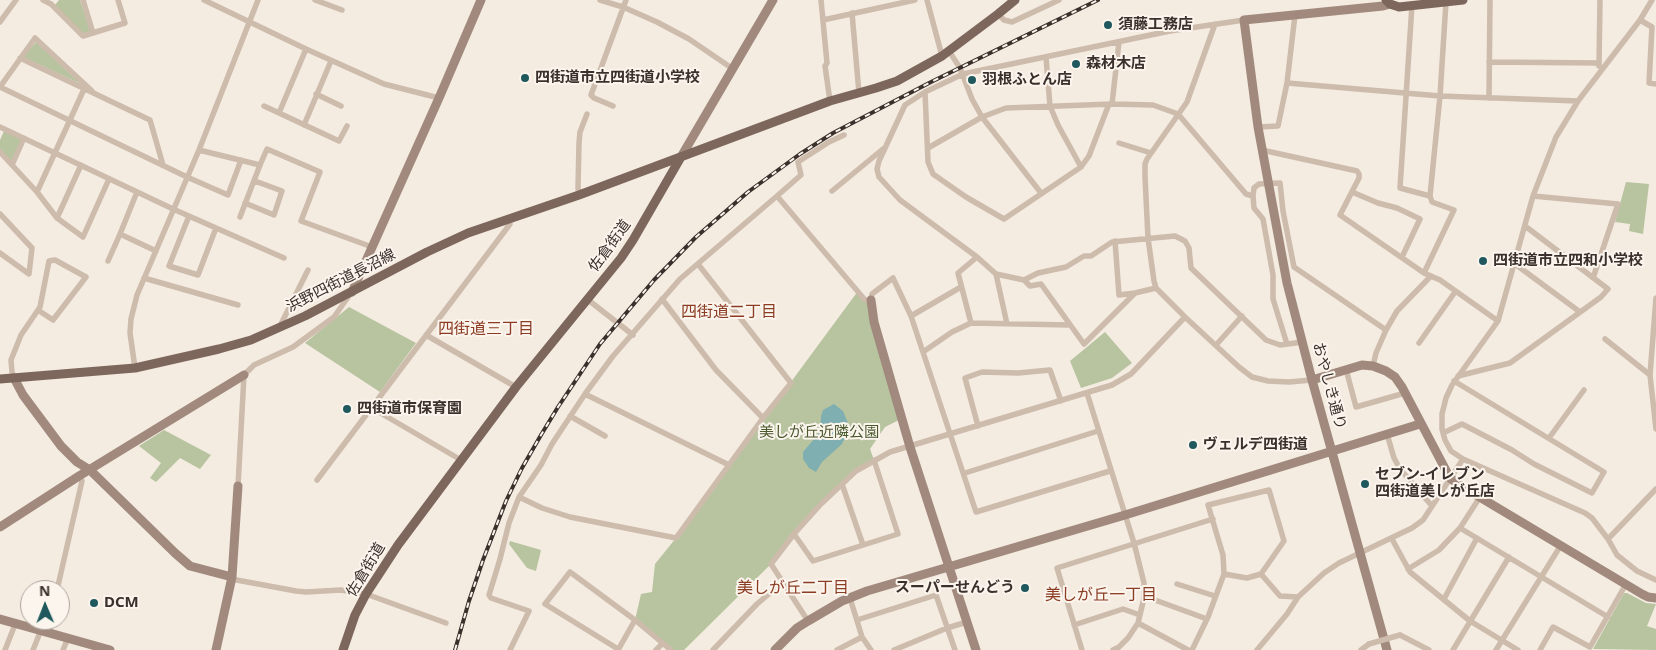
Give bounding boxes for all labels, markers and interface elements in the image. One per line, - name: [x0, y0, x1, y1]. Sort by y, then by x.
- place label: 須藤工務店: [1118, 16, 1193, 34]
- marker: 須藤工務店: [1102, 19, 1114, 31]
- place label: 森材木店: [1086, 55, 1146, 73]
- marker: 森材木店: [1070, 58, 1082, 70]
- place label: 四街道市立四街道小学校: [535, 69, 700, 87]
- place label: 羽根ふとん店: [982, 71, 1072, 89]
- marker: 四街道市立四街道小学校: [519, 72, 531, 84]
- marker: 羽根ふとん店: [966, 74, 978, 86]
- street label: 佐倉街道: [585, 216, 635, 276]
- street label: 浜野四街道長沼線: [283, 246, 399, 316]
- place label: 四街道市立四和小学校: [1493, 252, 1643, 270]
- marker: 四街道市立四和小学校: [1477, 255, 1489, 267]
- district label: 四街道二丁目: [681, 302, 777, 322]
- district label: 四街道三丁目: [438, 319, 534, 339]
- street label: おやしき通り: [1309, 340, 1349, 432]
- place label: 四街道市保育園: [357, 400, 462, 418]
- marker: 四街道市保育園: [341, 403, 353, 415]
- park label: 美しが丘近隣公園: [759, 424, 879, 442]
- place label: ヴェルデ四街道: [1203, 436, 1308, 454]
- marker: ヴェルデ四街道: [1187, 439, 1199, 451]
- place label: セブン-イレブン 四街道美しが丘店: [1375, 466, 1495, 501]
- marker: セブン-イレブン 四街道美しが丘店: [1359, 478, 1371, 490]
- street label: 佐倉街道: [343, 540, 389, 600]
- district label: 美しが丘二丁目: [737, 578, 849, 598]
- place label: スーパーせんどう: [895, 579, 1015, 597]
- north arrow: [20, 580, 70, 630]
- text: N: [39, 581, 51, 600]
- marker: スーパーせんどう: [1019, 582, 1031, 594]
- district label: 美しが丘一丁目: [1045, 585, 1157, 605]
- place label: DCM: [104, 594, 139, 612]
- marker: DCM: [88, 597, 100, 609]

